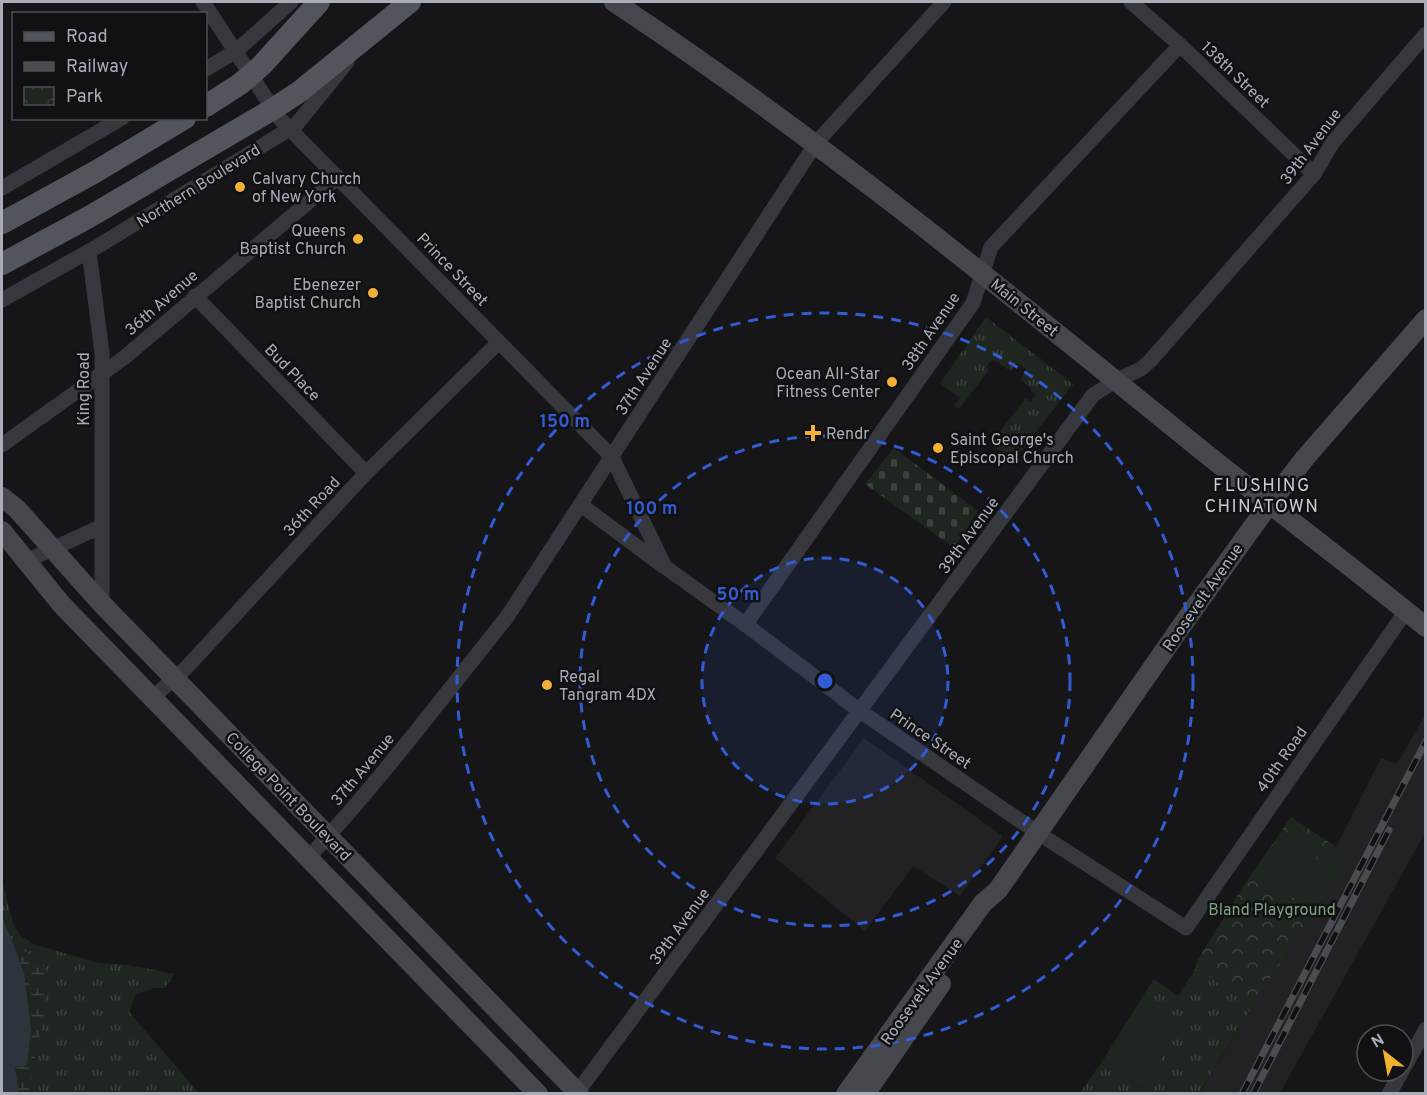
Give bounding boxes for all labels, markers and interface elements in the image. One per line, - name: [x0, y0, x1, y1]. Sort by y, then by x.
- legend: [12, 12, 207, 120]
- text: Road: [66, 26, 108, 49]
- street label: 138th Street: [1196, 38, 1273, 113]
- text: Railway: [66, 56, 128, 79]
- text: Park: [66, 86, 103, 109]
- street label: 39th Avenue: [1276, 105, 1347, 189]
- street label: Northern Boulevard: [134, 141, 264, 233]
- place label: Calvary Church of New York: [252, 170, 361, 208]
- marker: Calvary Church of New York: [233, 180, 247, 194]
- place label: Queens Baptist Church: [240, 222, 346, 260]
- street label: Prince Street: [412, 230, 491, 311]
- marker: Queens Baptist Church: [351, 232, 365, 246]
- street label: 36th Avenue: [122, 266, 203, 341]
- street label: Main Street: [986, 275, 1062, 342]
- place label: Ebenezer Baptist Church: [255, 276, 361, 314]
- marker: Ebenezer Baptist Church: [366, 286, 380, 300]
- street label: 38th Avenue: [898, 289, 965, 375]
- street label: 37th Avenue: [612, 334, 677, 420]
- street label: Bud Place: [259, 341, 324, 406]
- street label: King Road: [75, 352, 95, 426]
- place label: Ocean All-Star Fitness Center: [775, 365, 880, 403]
- marker: Ocean All-Star Fitness Center: [885, 375, 899, 389]
- text: 150 m: [540, 411, 590, 434]
- marker: Rendr: [804, 424, 822, 442]
- place label: Rendr: [826, 425, 869, 445]
- place label: Saint George's Episcopal Church: [950, 431, 1074, 469]
- marker: Saint George's Episcopal Church: [931, 441, 945, 455]
- street label: 36th Road: [280, 473, 345, 542]
- district label: FLUSHING CHINATOWN: [1204, 475, 1320, 519]
- street label: 39th Avenue: [935, 494, 1004, 579]
- text: 100 m: [626, 498, 678, 521]
- street label: Roosevelt Avenue: [1159, 540, 1248, 656]
- text: 50 m: [716, 584, 760, 607]
- place label: Regal Tangram 4DX: [559, 668, 656, 706]
- centre of rings: [815, 671, 835, 691]
- marker: Regal Tangram 4DX: [540, 678, 554, 692]
- street label: Prince Street: [885, 705, 974, 774]
- street label: 40th Road: [1253, 723, 1313, 797]
- street label: College Point Boulevard: [221, 729, 354, 866]
- street label: 37th Avenue: [327, 730, 400, 811]
- street label: 39th Avenue: [646, 885, 715, 970]
- park label: Bland Playground: [1208, 901, 1336, 921]
- street label: Roosevelt Avenue: [877, 935, 968, 1050]
- north arrow: [1355, 1023, 1415, 1083]
- text: N: [1368, 1030, 1388, 1053]

